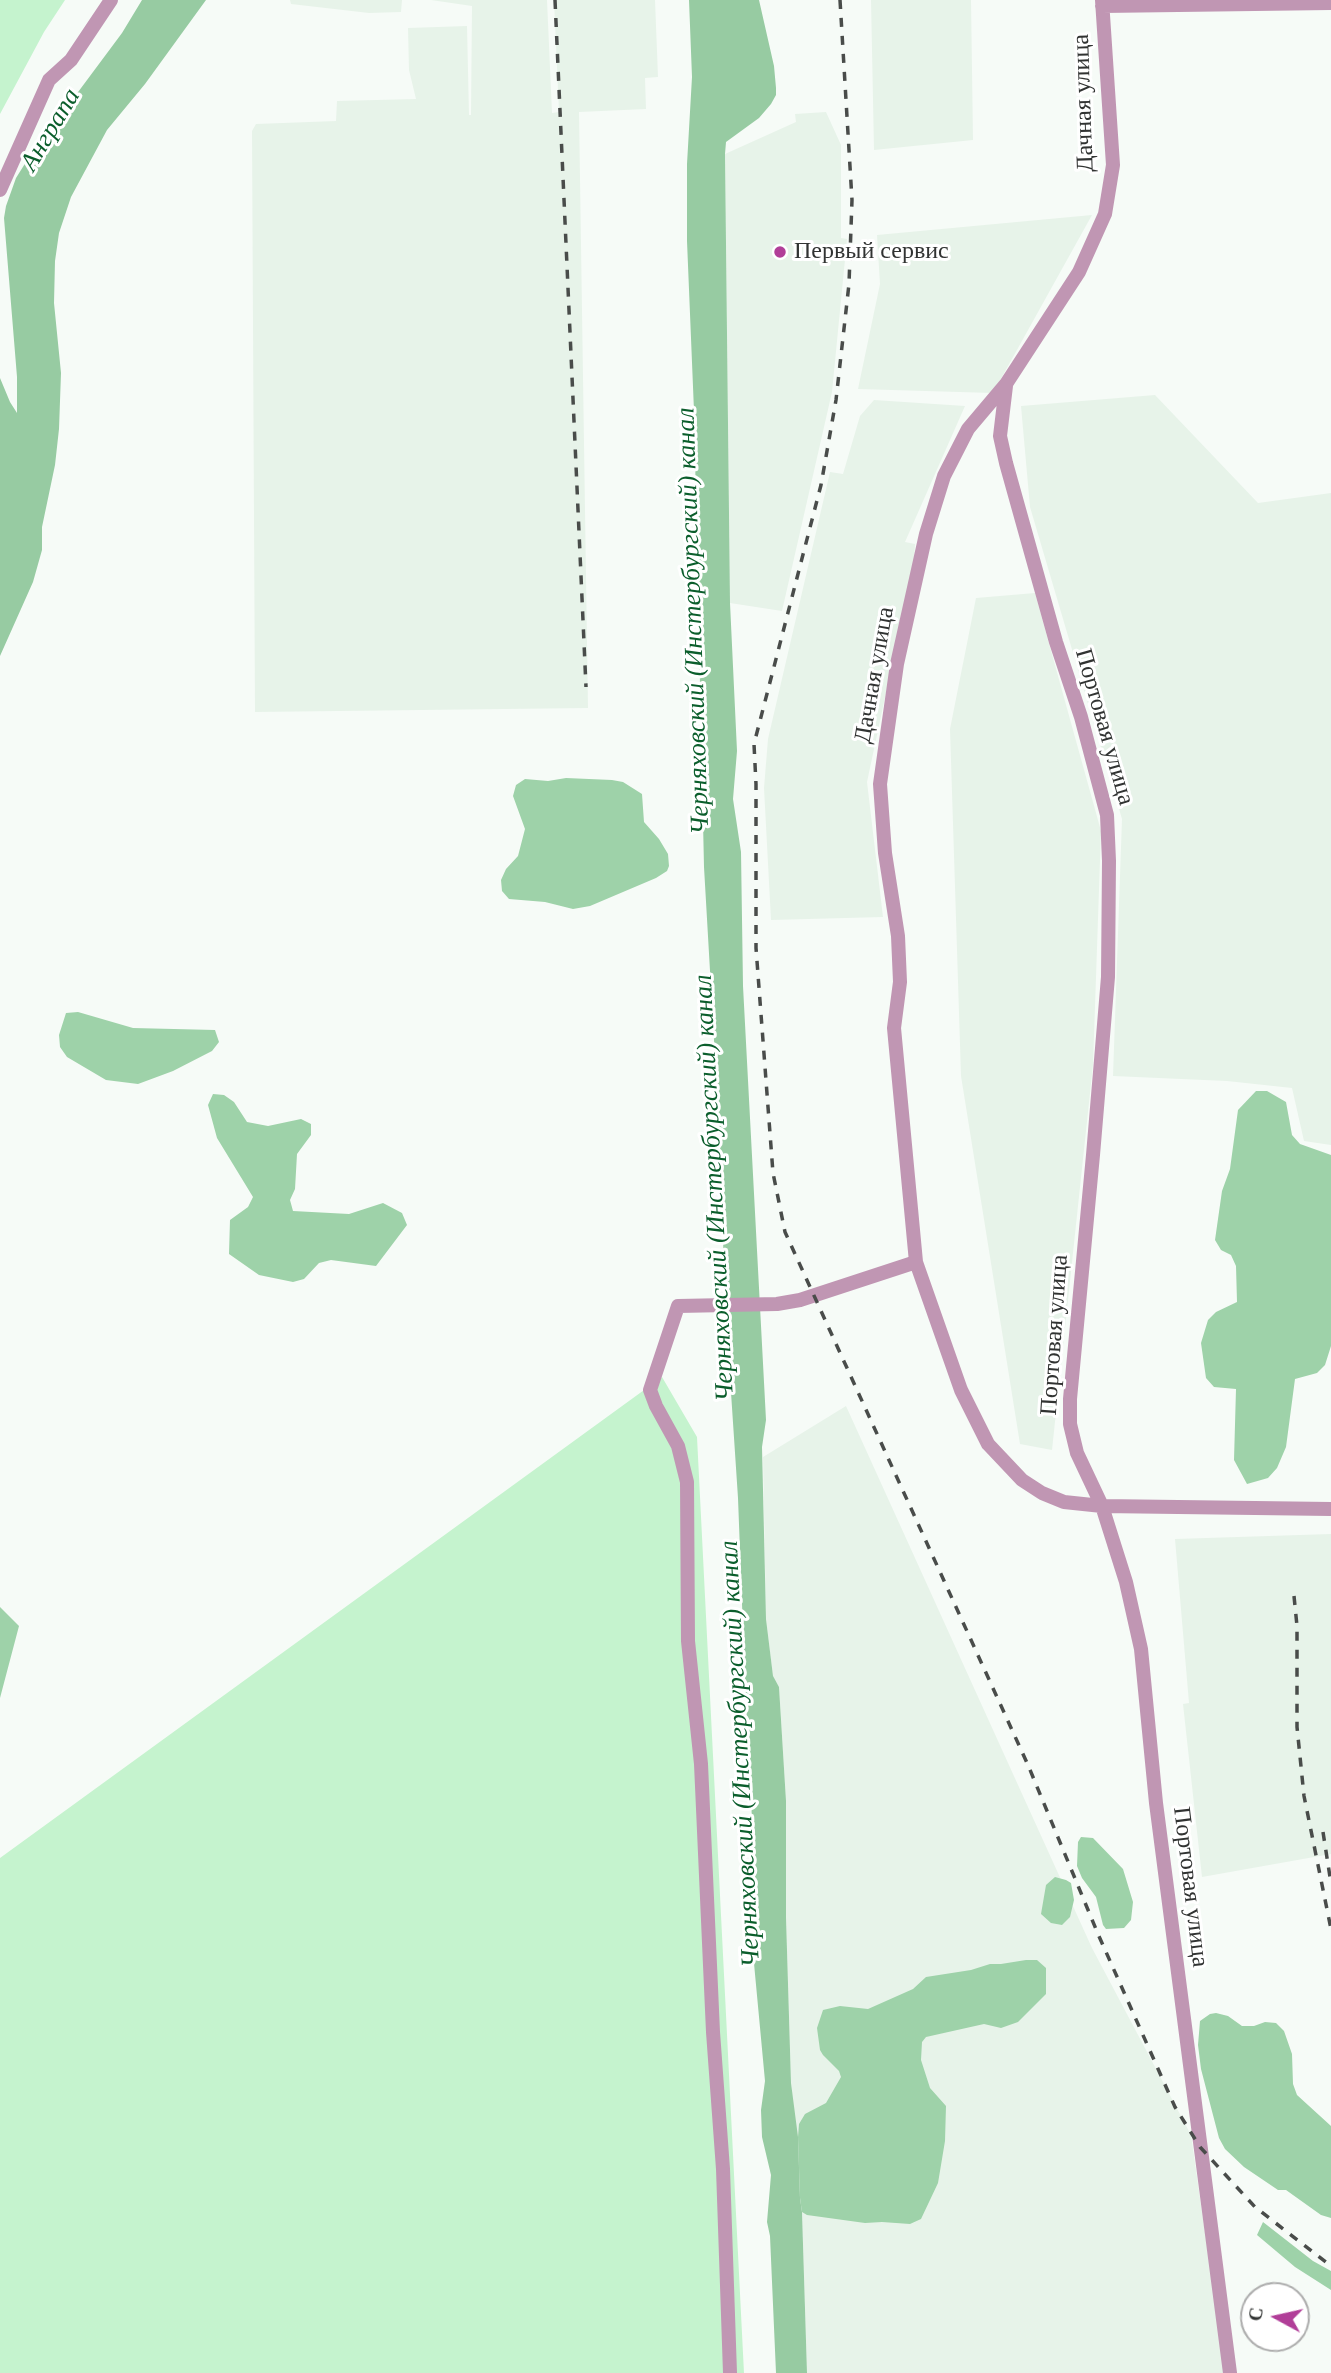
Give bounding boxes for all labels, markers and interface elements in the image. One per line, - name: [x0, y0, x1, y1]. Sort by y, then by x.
- street label: Дачная улица: [1067, 34, 1101, 172]
- water label: Анграпа: [14, 83, 88, 177]
- place label: Первый сервис: [794, 238, 949, 266]
- marker: Первый сервис: [772, 244, 788, 260]
- water label: Черняховский (Инстербургский) канал: [671, 407, 717, 835]
- street label: Дачная улица: [849, 605, 901, 745]
- street label: Портовая улица: [1068, 646, 1140, 808]
- water label: Черняховский (Инстербургский) канал: [688, 974, 742, 1402]
- street label: Портовая улица: [1035, 1254, 1075, 1416]
- water label: Черняховский (Инстербургский) канал: [714, 1540, 768, 1968]
- street label: Портовая улица: [1166, 1805, 1214, 1969]
- north arrow: [1240, 2282, 1310, 2352]
- text: С: [1244, 2306, 1267, 2323]

